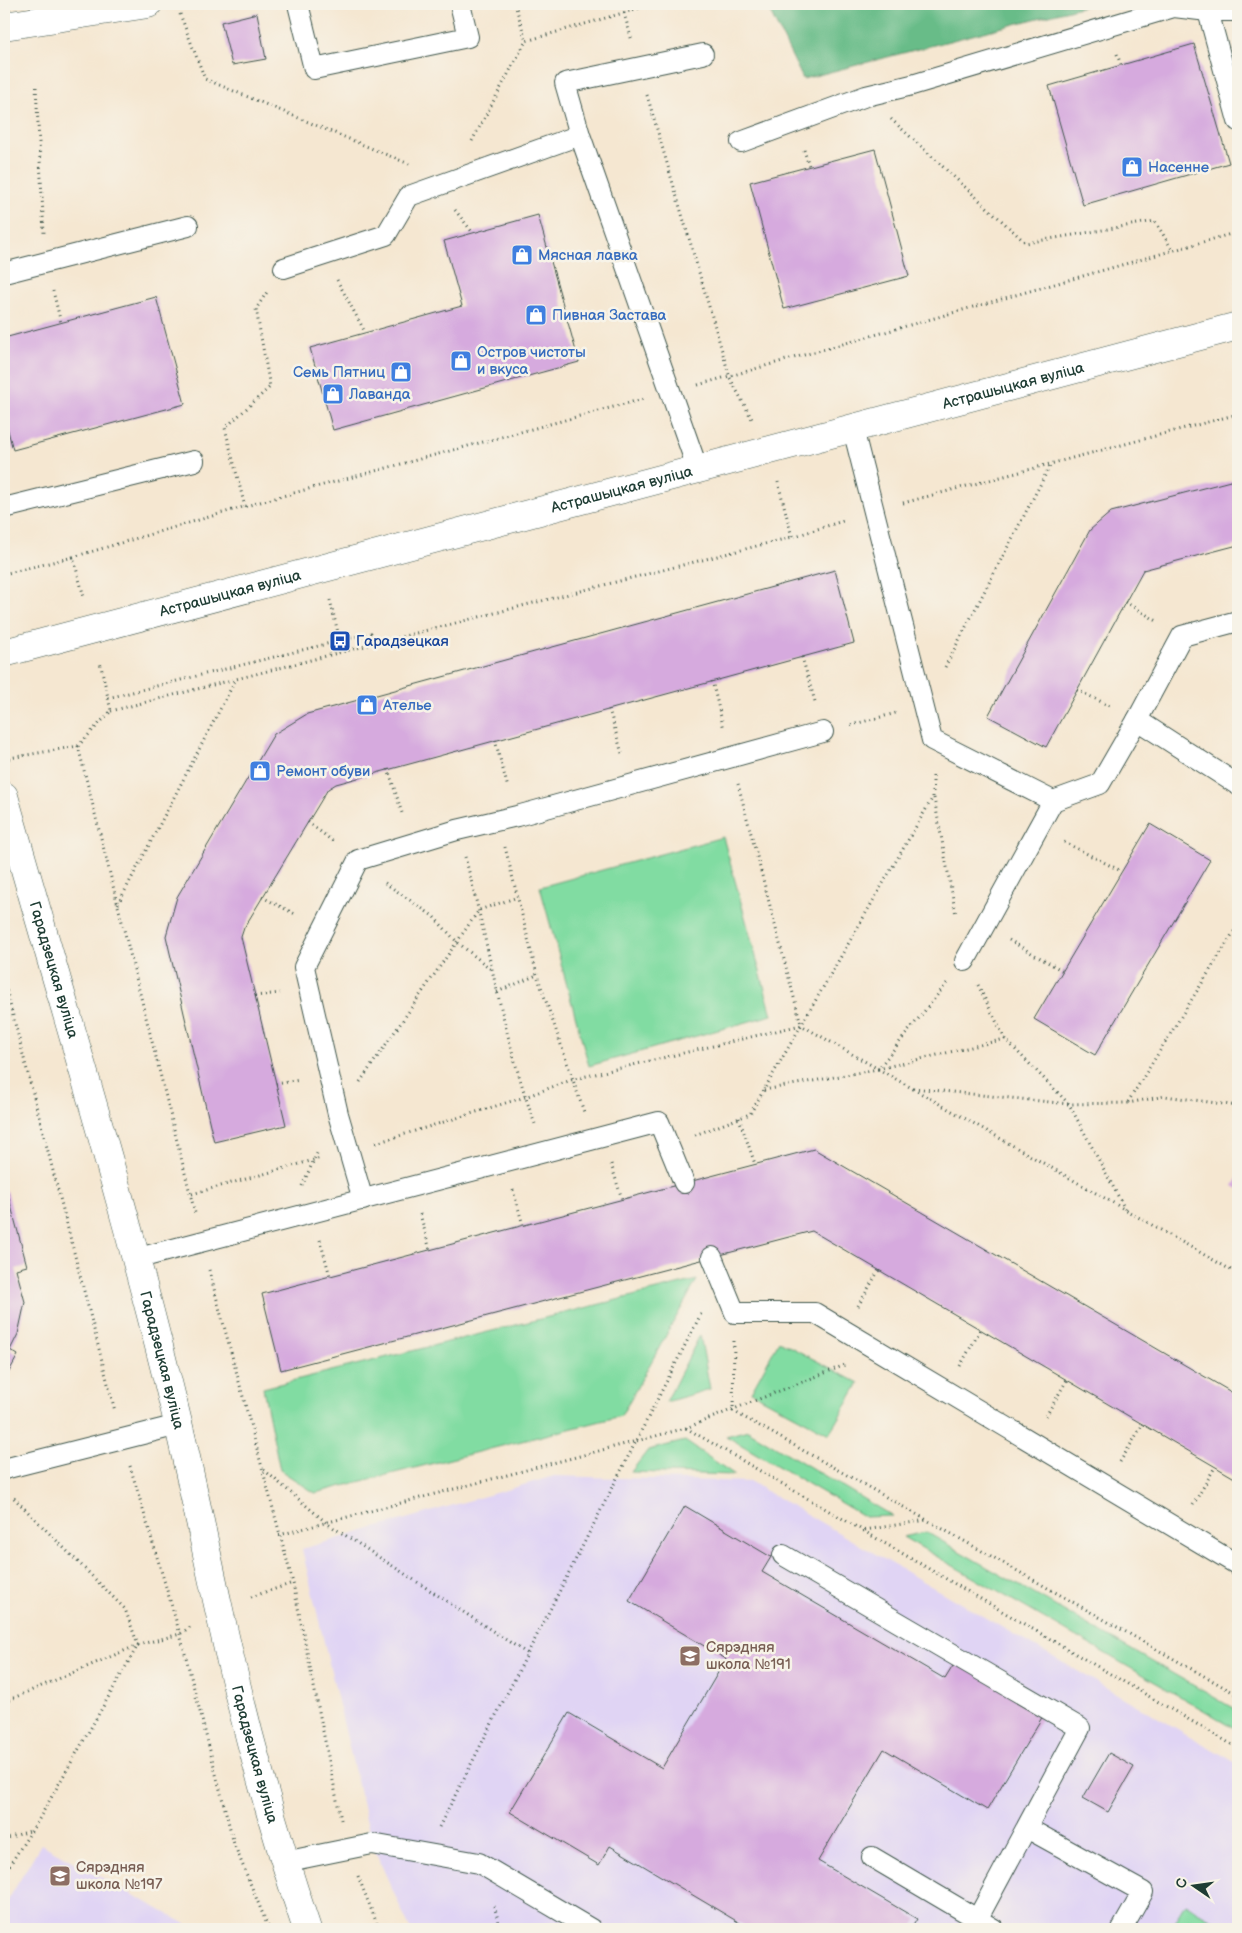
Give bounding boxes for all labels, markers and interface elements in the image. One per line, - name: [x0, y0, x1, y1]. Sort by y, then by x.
- shop icon: Насенне: [1120, 155, 1144, 179]
- place label: Насенне: [1148, 158, 1209, 177]
- shop icon: Мясная лавка: [510, 243, 534, 267]
- place label: Мясная лавка: [538, 246, 638, 265]
- shop icon: Пивная Застава: [524, 303, 548, 327]
- place label: Пивная Застава: [552, 306, 667, 325]
- place label: Остров чистоты и вкуса: [477, 343, 586, 379]
- shop icon: Остров чистоты и вкуса: [449, 349, 473, 373]
- street label: Астрашыцкая вуліца: [939, 358, 1086, 414]
- shop icon: Семь Пятниц: [389, 360, 413, 384]
- place label: Семь Пятниц: [293, 363, 385, 382]
- shop icon: Лаванда: [321, 382, 345, 406]
- place label: Лаванда: [348, 385, 411, 404]
- street label: Астрашыцкая вуліца: [548, 461, 695, 517]
- street label: Астрашыцкая вуліца: [156, 565, 303, 621]
- bus stop icon: Гарадзецкая: [328, 629, 352, 653]
- place label: Гарадзецкая: [356, 632, 449, 651]
- shop icon: Ателье: [355, 693, 379, 717]
- place label: Ателье: [382, 696, 432, 715]
- shop icon: Ремонт обуви: [248, 759, 272, 783]
- place label: Ремонт обуви: [276, 762, 370, 781]
- street label: Гарадзецкая вуліца: [25, 899, 83, 1041]
- street label: Гарадзецкая вуліца: [136, 1289, 189, 1431]
- place label: Сярэдняя школа №191: [706, 1638, 791, 1674]
- school or university icon: Сярэдняя школа №191: [678, 1644, 702, 1668]
- street label: Гарадзецкая вуліца: [227, 1684, 283, 1826]
- place label: Сярэдняя школа №197: [76, 1858, 163, 1894]
- north arrow: [1170, 1860, 1220, 1910]
- school or university icon: Сярэдняя школа №197: [48, 1864, 72, 1888]
- text: С: [1172, 1876, 1191, 1890]

